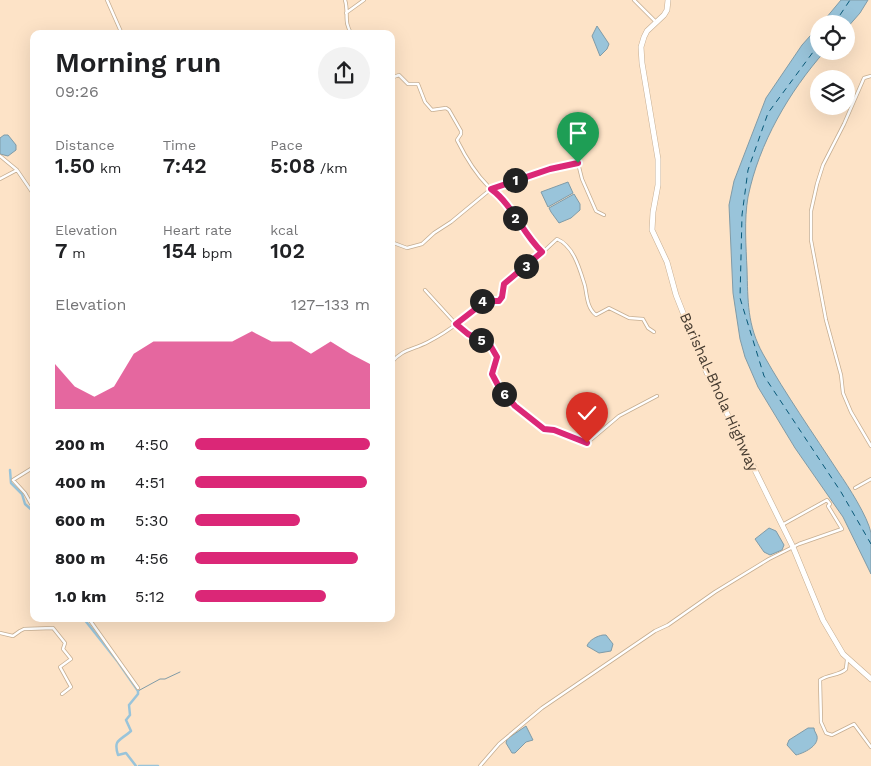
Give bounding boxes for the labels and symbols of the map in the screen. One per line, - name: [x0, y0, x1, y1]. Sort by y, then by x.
- pin: [557, 112, 599, 163]
- pin: 1: [502, 168, 528, 192]
- pin: 2: [502, 206, 528, 230]
- pin: 3: [514, 254, 538, 278]
- pin: 4: [470, 288, 494, 314]
- street label: Barishal-Bhola Highway: [676, 310, 762, 474]
- pin: 5: [468, 328, 494, 352]
- pin: 6: [492, 382, 516, 406]
- pin: [566, 392, 608, 443]

